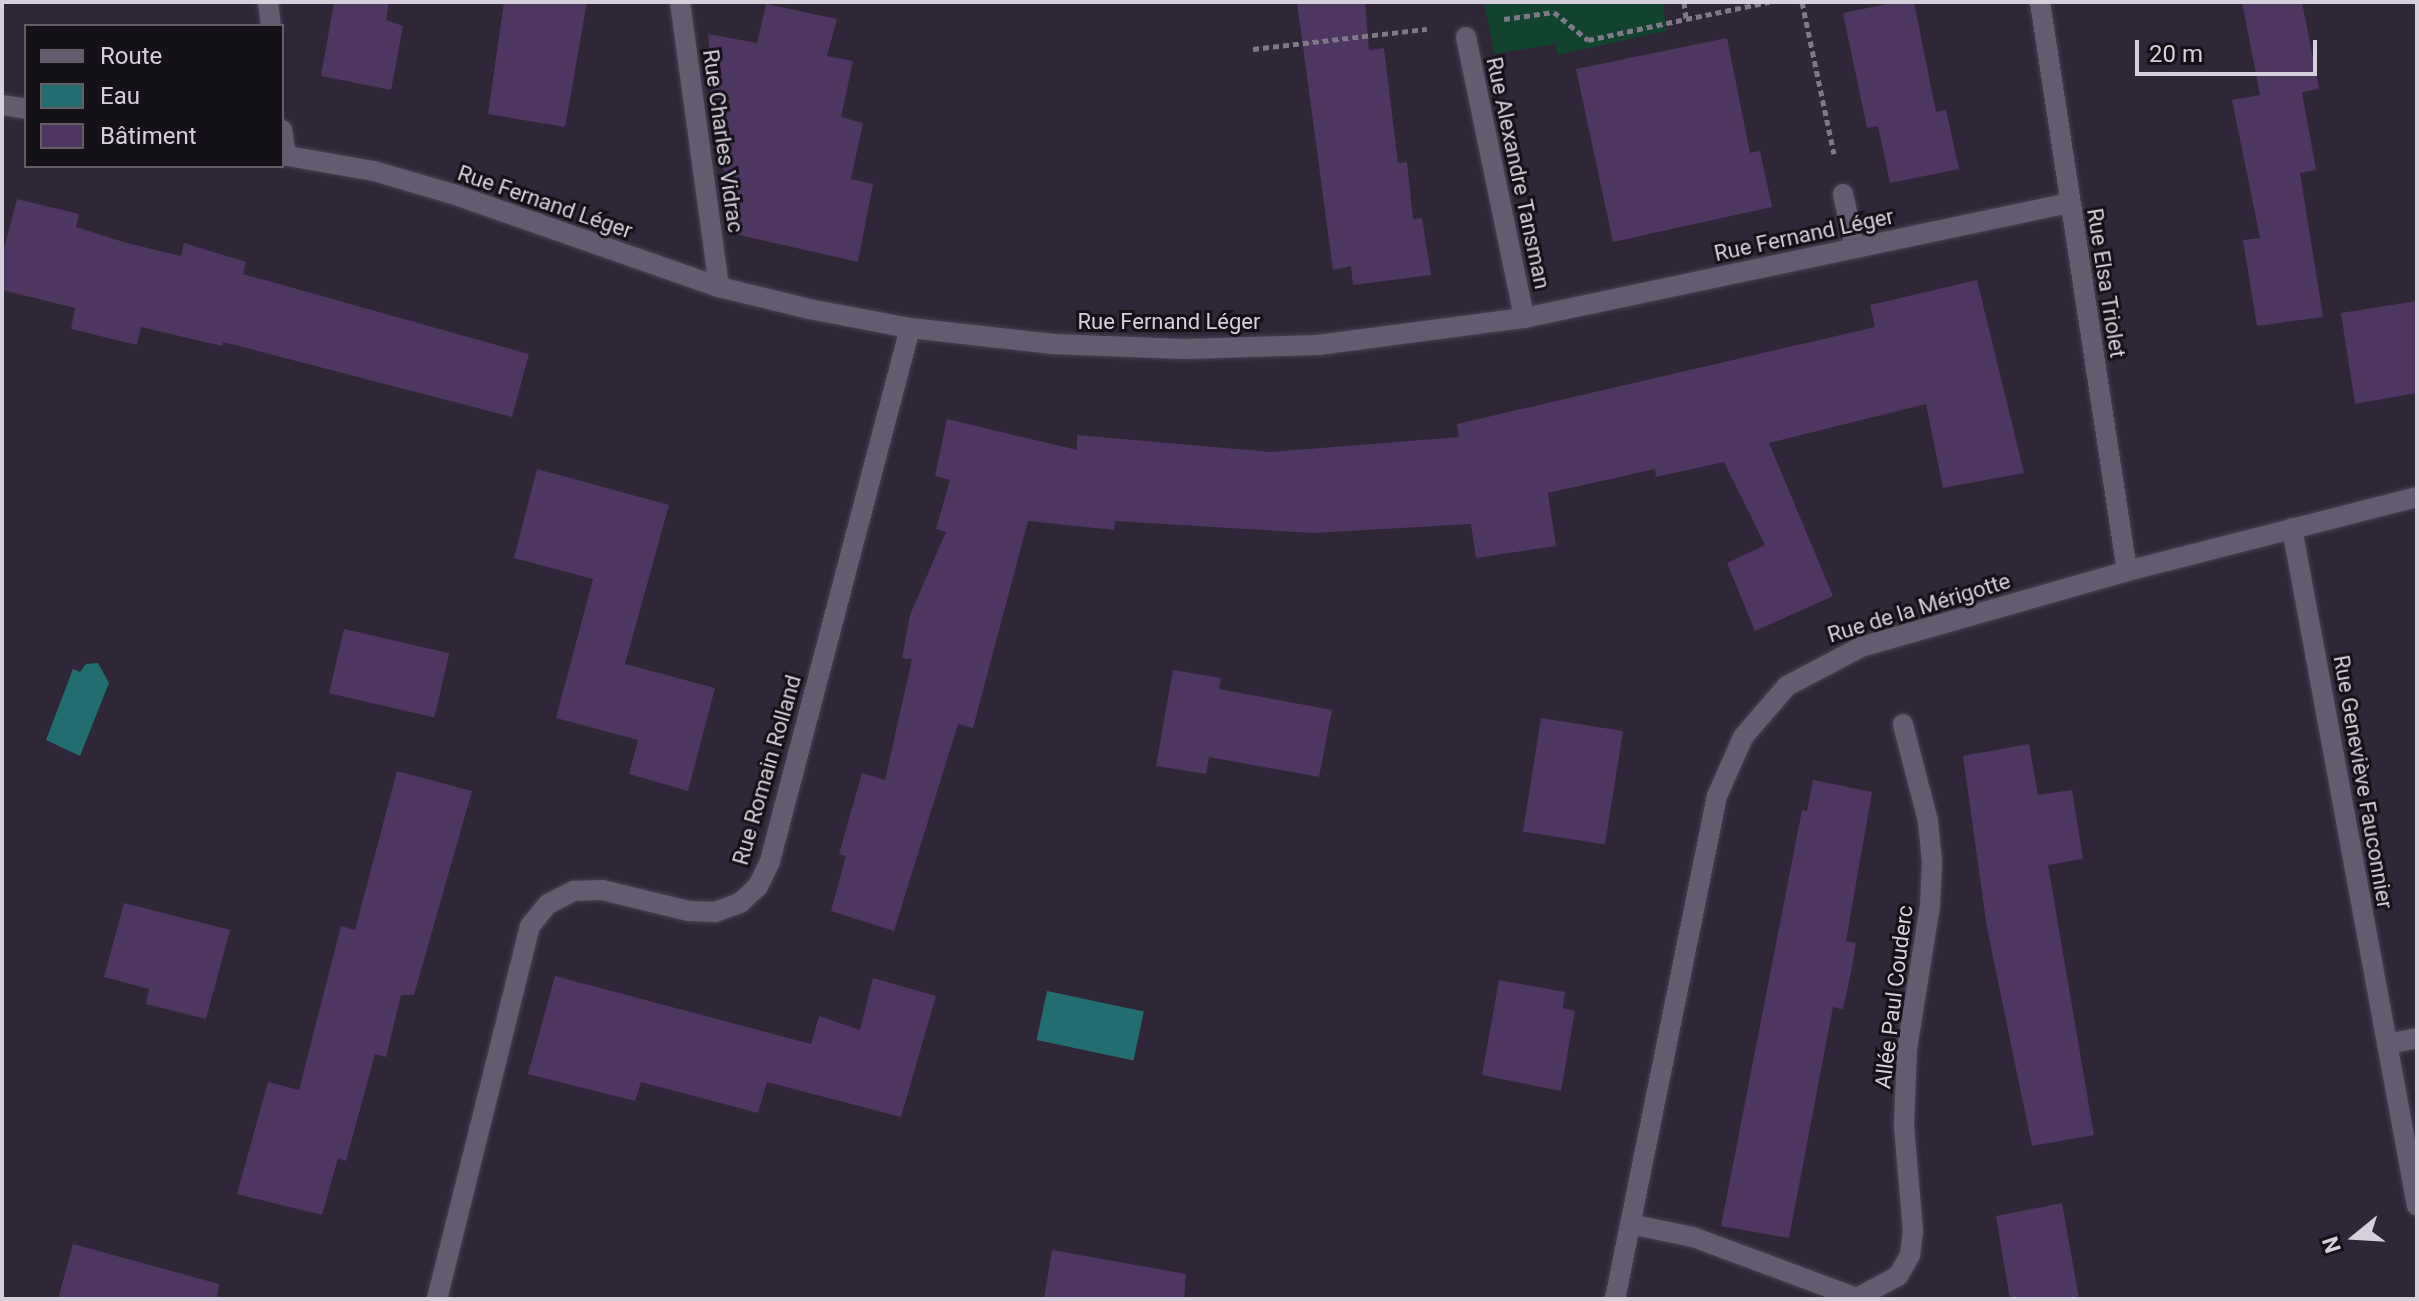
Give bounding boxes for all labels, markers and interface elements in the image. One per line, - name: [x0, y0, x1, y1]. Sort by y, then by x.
- legend: [24, 24, 284, 168]
- scale bar: [2139, 24, 2321, 74]
- text: 20 m: [2149, 40, 2203, 68]
- text: Route: [100, 42, 162, 70]
- street label: Rue Charles Vidrac: [697, 48, 749, 234]
- street label: Rue Alexandre Tansman: [1480, 54, 1556, 292]
- text: Eau: [100, 82, 140, 110]
- text: Bâtiment: [100, 122, 197, 150]
- street label: Rue Fernand Léger: [454, 160, 636, 244]
- street label: Rue Fernand Léger: [1712, 203, 1896, 267]
- street label: Rue Elsa Triolet: [2081, 206, 2131, 360]
- street label: Rue Fernand Léger: [1078, 309, 1260, 335]
- street label: Rue de la Mérigotte: [1824, 568, 2014, 648]
- street label: Rue Geneviève Fauconnier: [2328, 653, 2398, 911]
- street label: Rue Romain Rolland: [727, 672, 807, 868]
- street label: Allée Paul Couderc: [1870, 904, 1918, 1090]
- north arrow: [2315, 1197, 2395, 1277]
- text: N: [2317, 1233, 2346, 1256]

